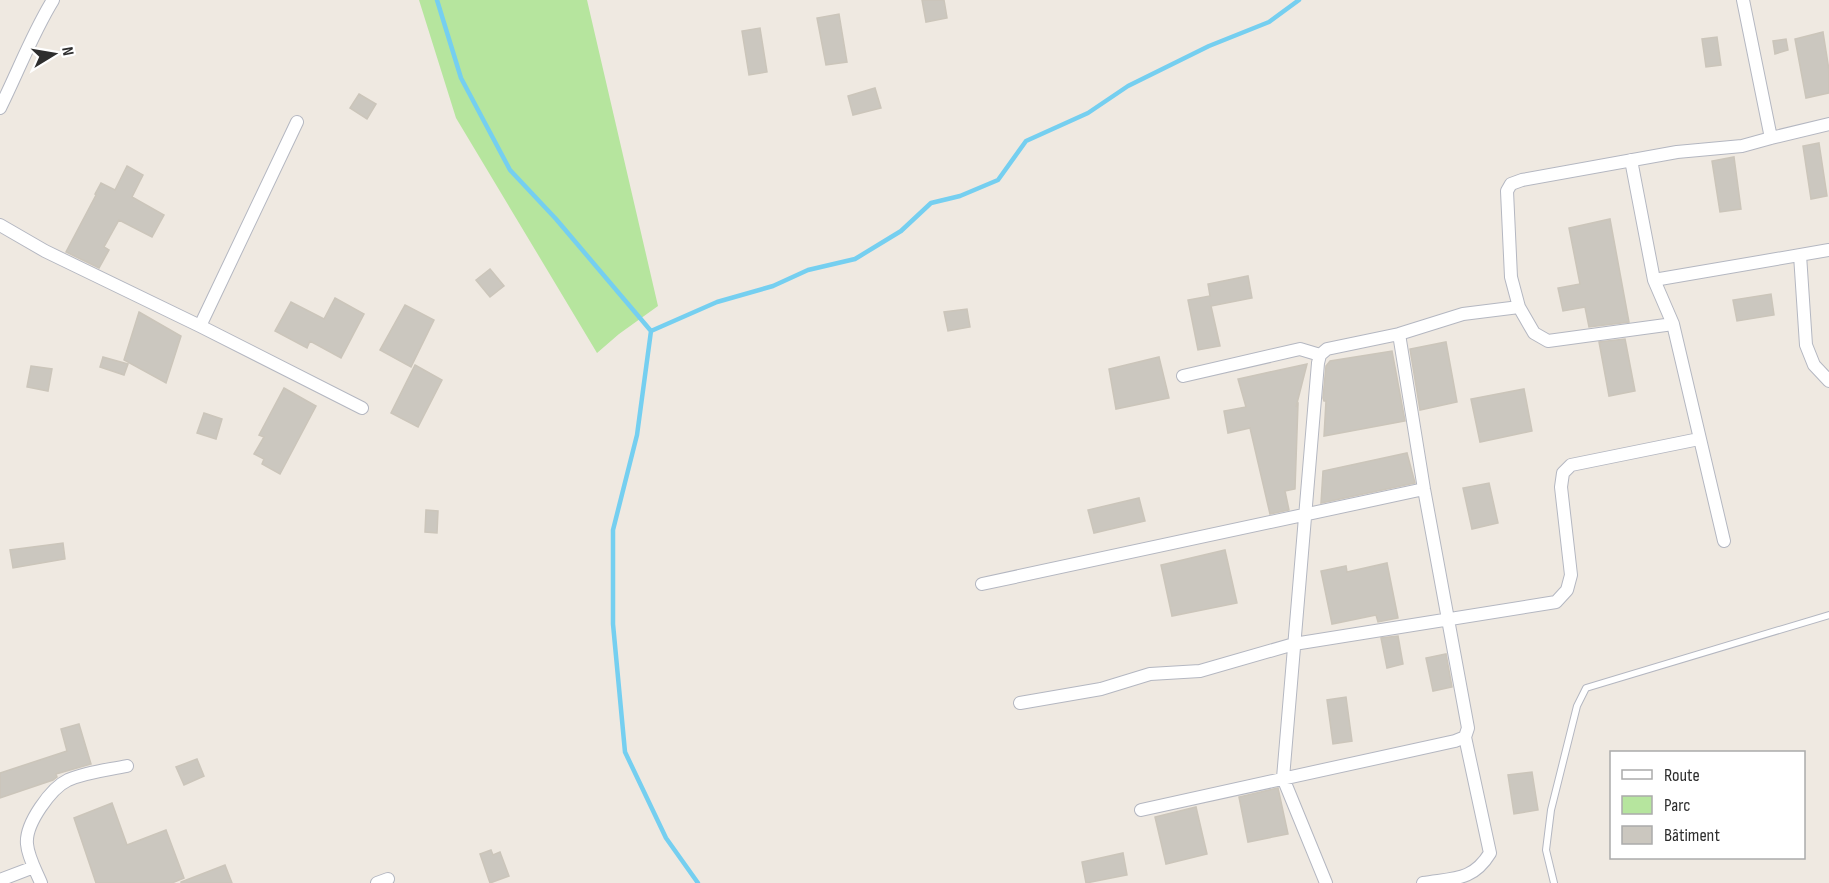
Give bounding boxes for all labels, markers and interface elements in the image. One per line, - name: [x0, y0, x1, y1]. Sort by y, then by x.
- north arrow: [24, 24, 84, 84]
- text: N: [57, 45, 77, 57]
- legend: [1610, 751, 1805, 859]
- text: Route: [1664, 765, 1700, 786]
- text: Parc: [1664, 795, 1690, 816]
- text: Bâtiment: [1664, 825, 1720, 846]

